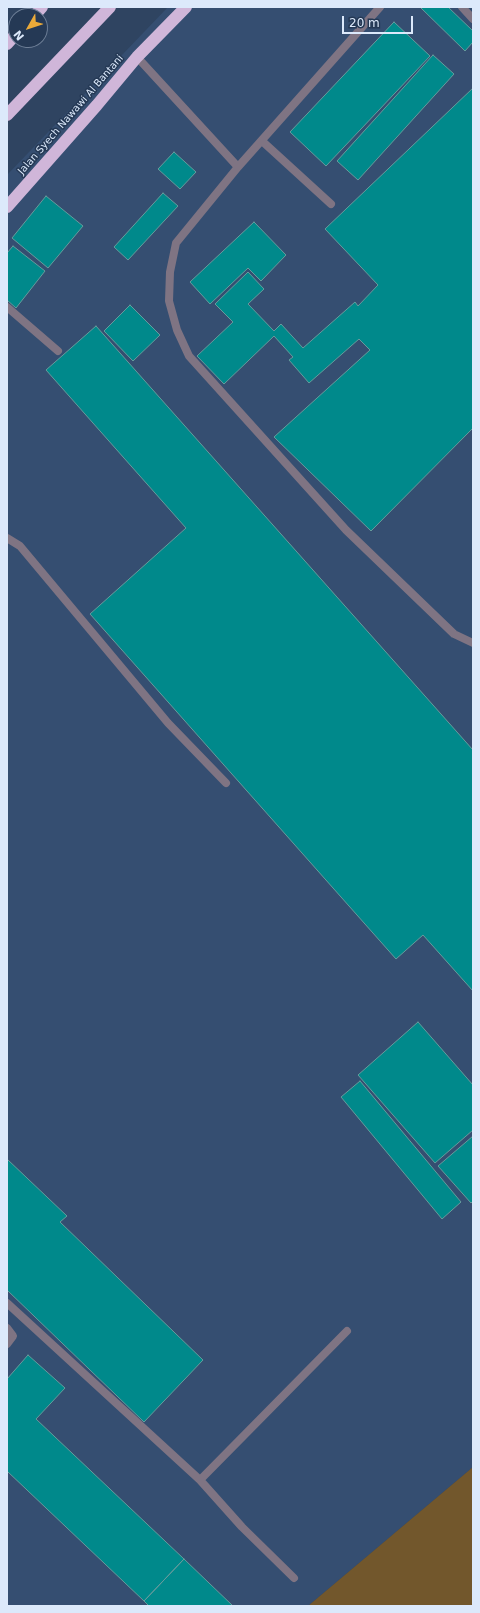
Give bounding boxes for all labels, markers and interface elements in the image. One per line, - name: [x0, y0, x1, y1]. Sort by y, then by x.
- north arrow: [8, 8, 48, 48]
- scale bar: [344, 8, 415, 34]
- text: 20 m: [349, 16, 380, 30]
- text: N: [11, 28, 27, 43]
- street label: Jalan Syech Nawawi Al Bantani: [16, 53, 126, 177]

